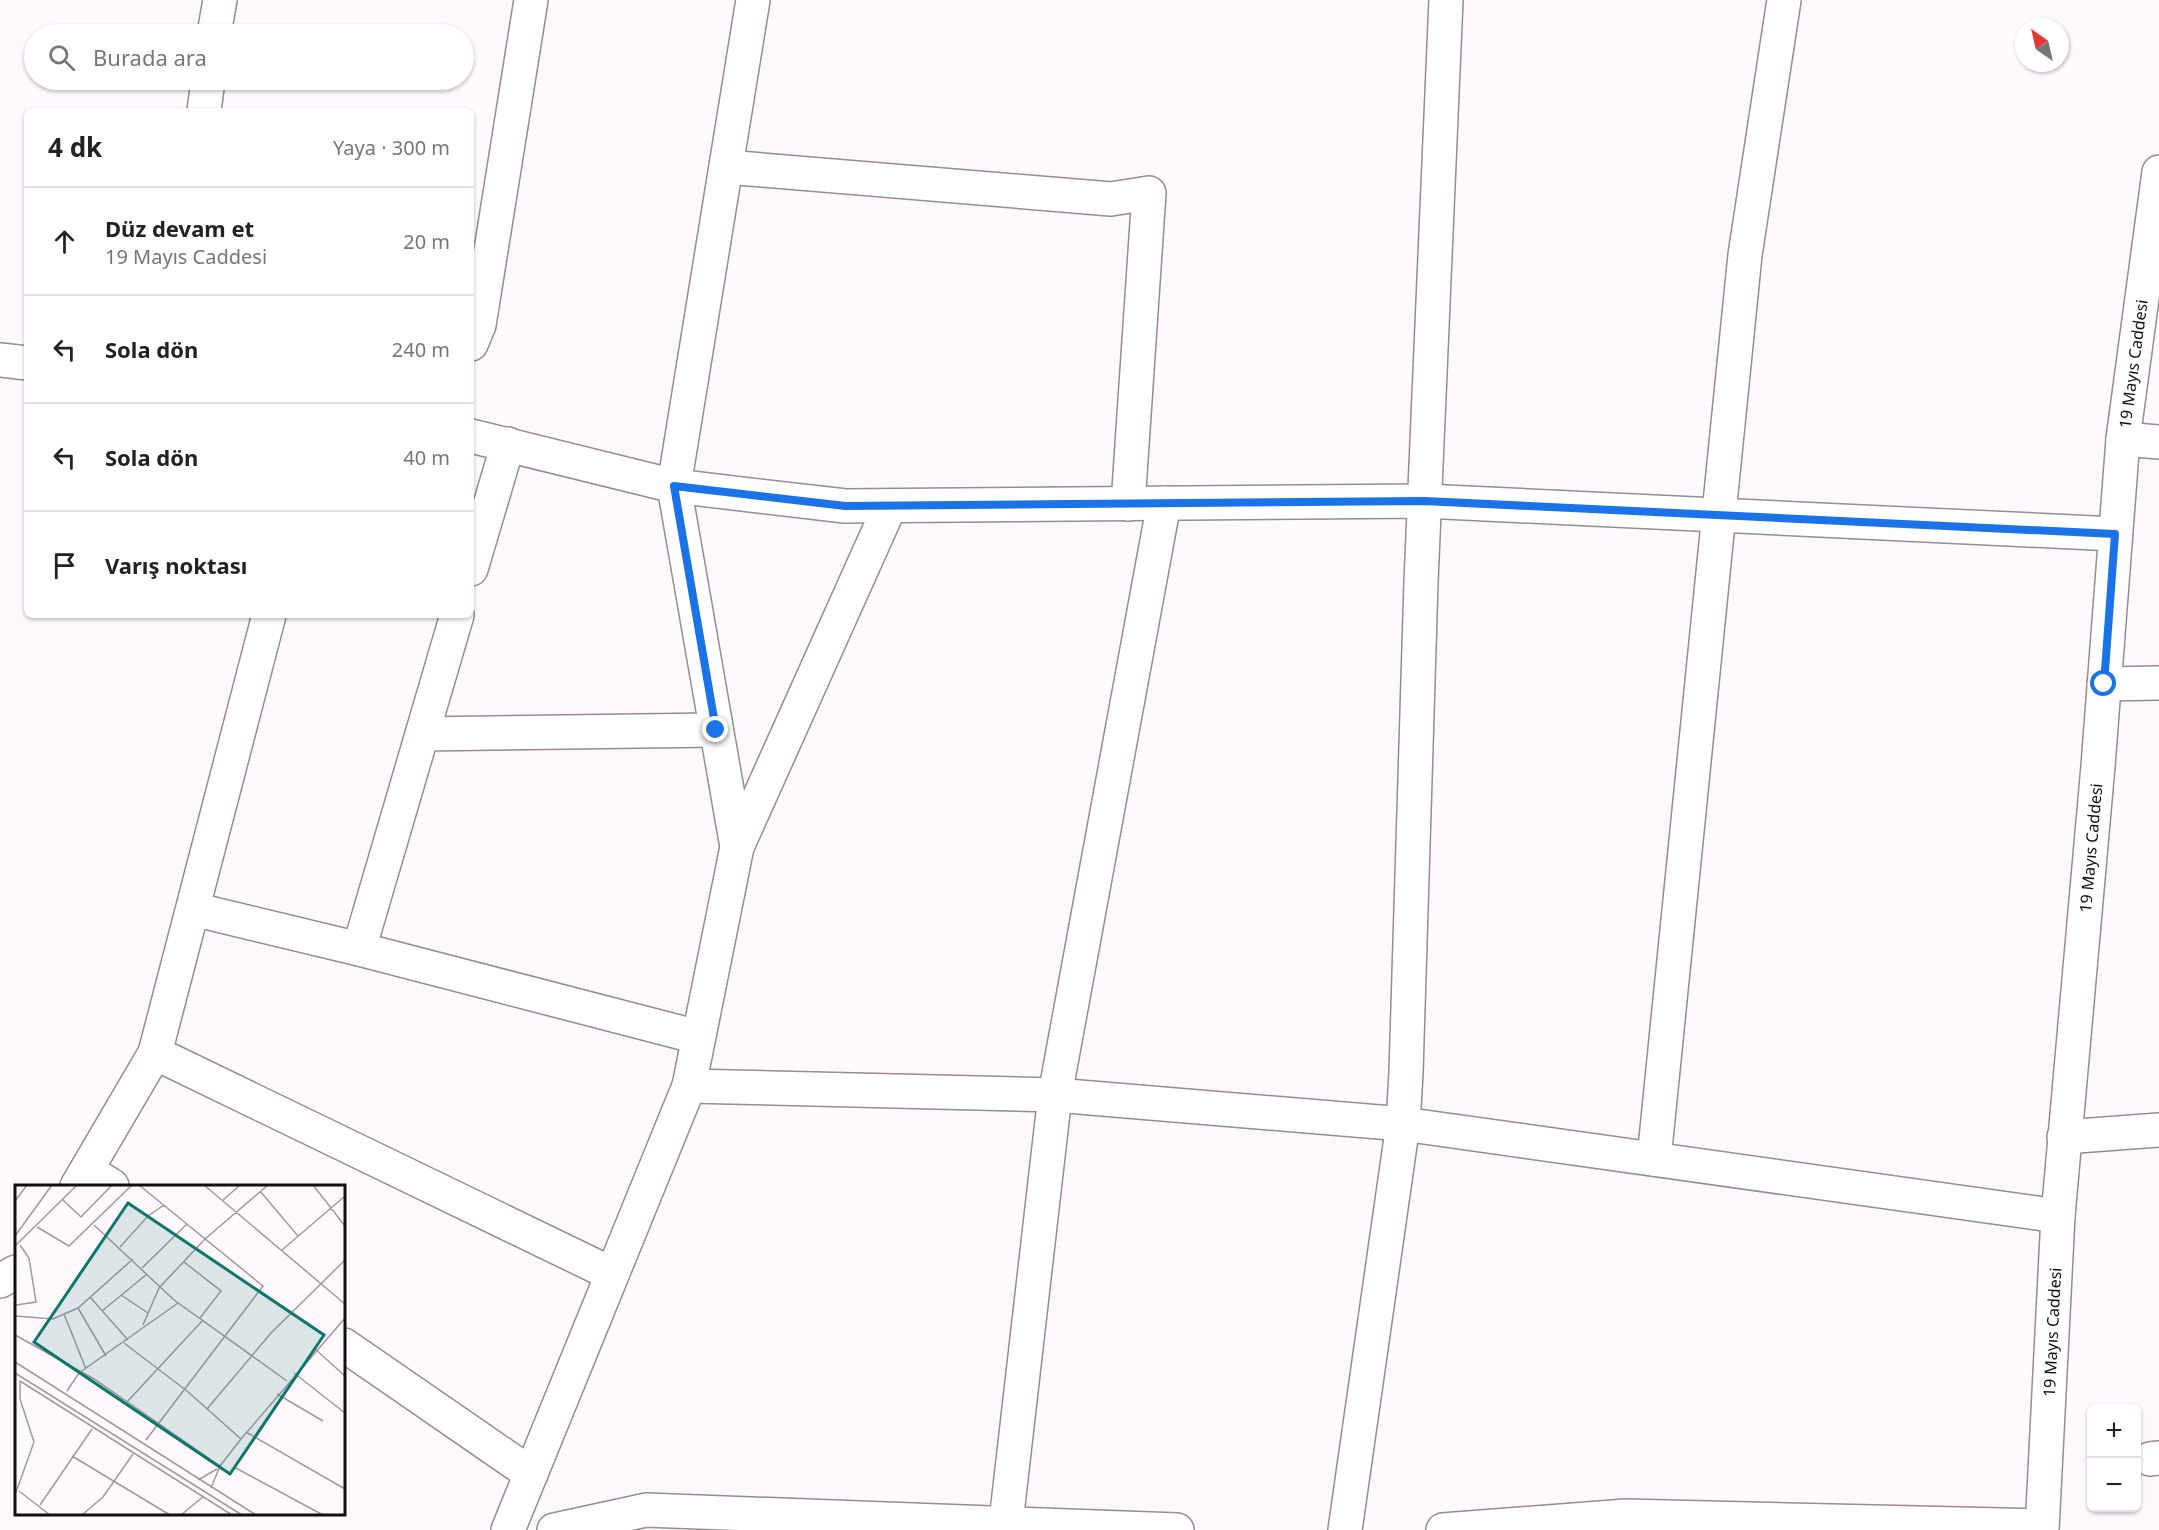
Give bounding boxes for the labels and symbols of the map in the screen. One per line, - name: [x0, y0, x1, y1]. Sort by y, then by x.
- north arrow: [2015, 18, 2069, 72]
- street label: 19 Mayıs Caddesi: [2114, 298, 2153, 430]
- route start: [2090, 670, 2116, 696]
- route end: [702, 716, 728, 742]
- street label: 19 Mayıs Caddesi: [2074, 782, 2107, 913]
- inset map: [15, 1185, 345, 1515]
- street label: 19 Mayıs Caddesi: [2038, 1267, 2066, 1398]

